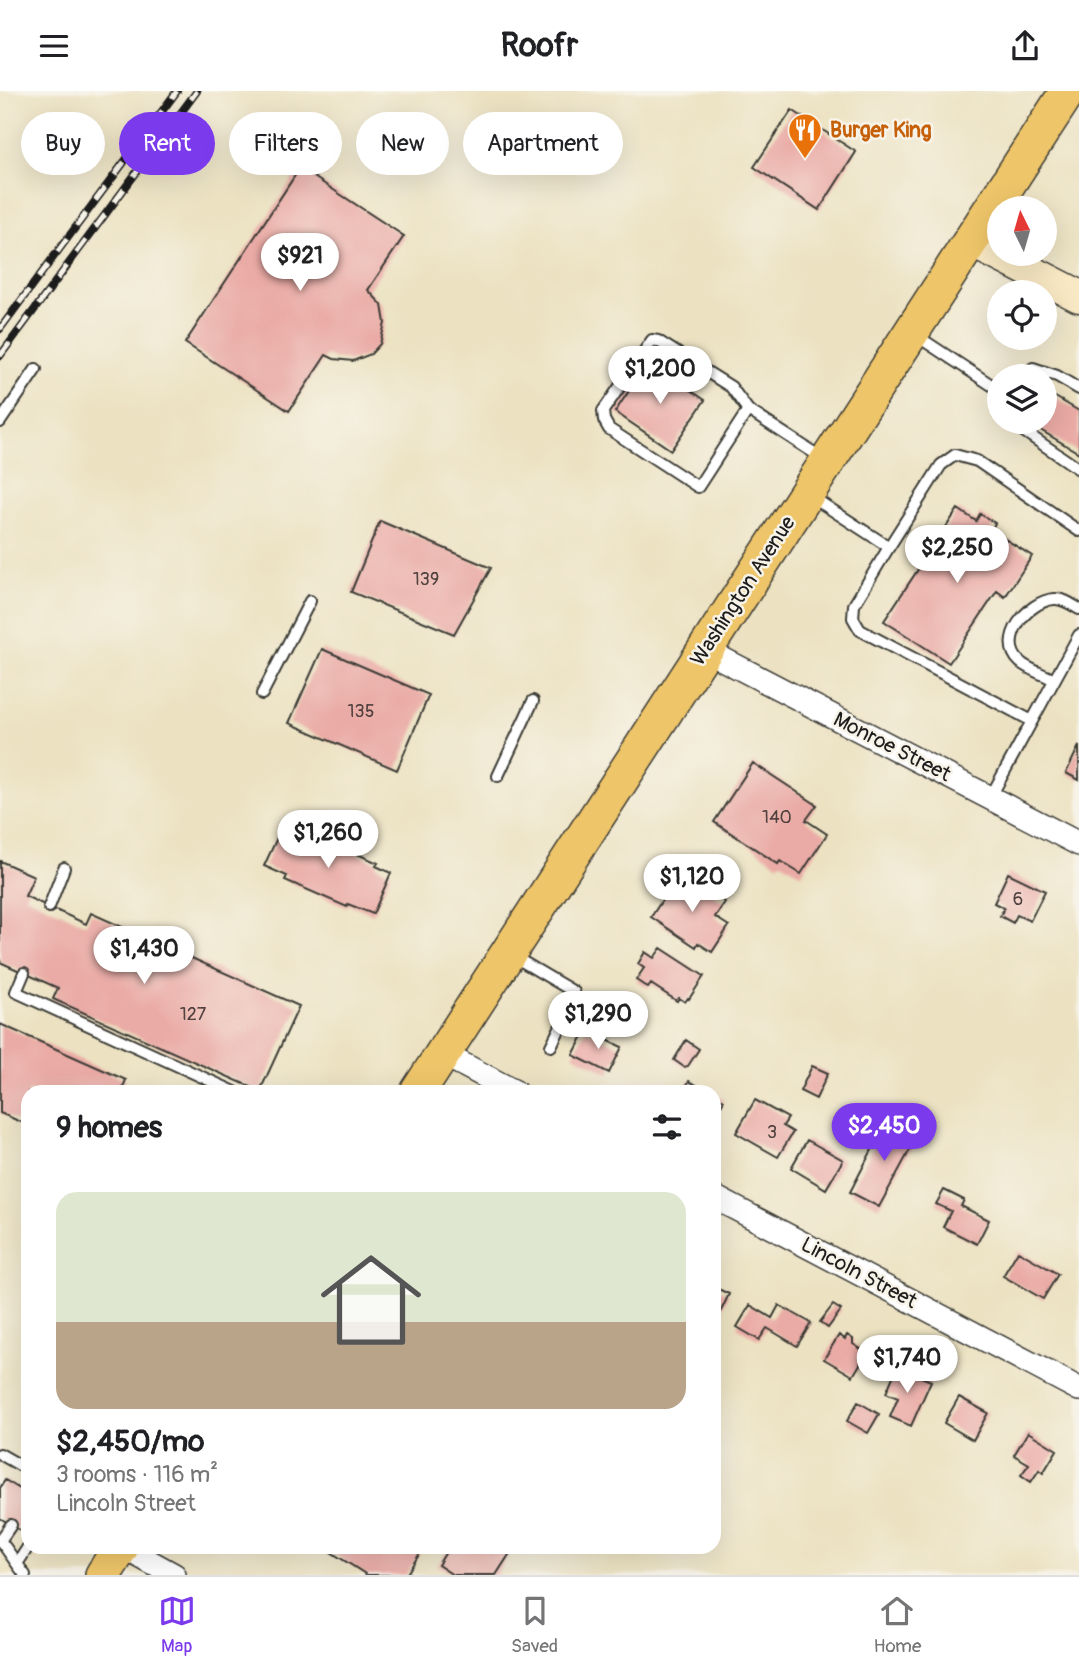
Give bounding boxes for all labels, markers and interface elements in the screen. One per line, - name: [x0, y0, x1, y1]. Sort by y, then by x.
- text: Roofr: [501, 26, 578, 66]
- icon: menu: [35, 27, 73, 65]
- icon: share: [1006, 27, 1044, 65]
- restaurant icon: Burger King: [786, 111, 824, 160]
- chip: Buy: [21, 112, 105, 175]
- chip: Rent: [119, 112, 215, 175]
- chip: Filters: [229, 112, 342, 175]
- chip: New: [356, 112, 449, 175]
- chip: Apartment: [463, 112, 623, 175]
- place label: Burger King: [830, 117, 932, 144]
- north arrow: [987, 196, 1057, 266]
- map controls: [987, 196, 1057, 434]
- pin: $921: [259, 233, 341, 293]
- text: $921: [277, 241, 323, 270]
- button: locate: [987, 280, 1057, 350]
- pin: $1,200: [603, 347, 717, 406]
- text: $1,200: [624, 354, 696, 383]
- button: layers: [987, 364, 1057, 434]
- street label: Washington Avenue: [684, 510, 802, 671]
- pin: $2,250: [900, 525, 1014, 585]
- text: $2,250: [921, 533, 993, 562]
- house number: 139: [413, 568, 439, 591]
- house number: 135: [348, 700, 374, 723]
- street label: Monroe Street: [829, 706, 956, 788]
- house number: 140: [762, 806, 792, 829]
- pin: $1,260: [271, 811, 385, 870]
- text: $1,260: [293, 818, 363, 847]
- pin: $1,120: [635, 855, 749, 914]
- text: $1,120: [660, 862, 724, 891]
- house number: 6: [1013, 888, 1023, 911]
- pin: $1,430: [87, 927, 201, 986]
- text: $1,430: [109, 934, 179, 963]
- pin: $1,290: [541, 991, 655, 1051]
- text: $1,290: [564, 999, 632, 1028]
- house number: 127: [180, 1003, 207, 1026]
- pin: $2,450: [827, 1103, 941, 1163]
- icon: filters: [648, 1108, 686, 1146]
- text: 9 homes: [56, 1109, 162, 1146]
- text: $2,450: [848, 1111, 920, 1140]
- house number: 3: [767, 1121, 777, 1144]
- street label: Lincoln Street: [796, 1231, 922, 1315]
- icon: home: [308, 1237, 434, 1363]
- pin: $1,740: [850, 1335, 964, 1395]
- text: $1,740: [873, 1343, 941, 1372]
- text: $2,450/mo: [56, 1423, 204, 1460]
- text: 3 rooms · 116 m²: [56, 1460, 218, 1489]
- text: Lincoln Street: [56, 1489, 196, 1518]
- tab: Map: [158, 1592, 196, 1658]
- tab: Saved: [511, 1592, 558, 1658]
- tab: Home: [873, 1592, 921, 1658]

